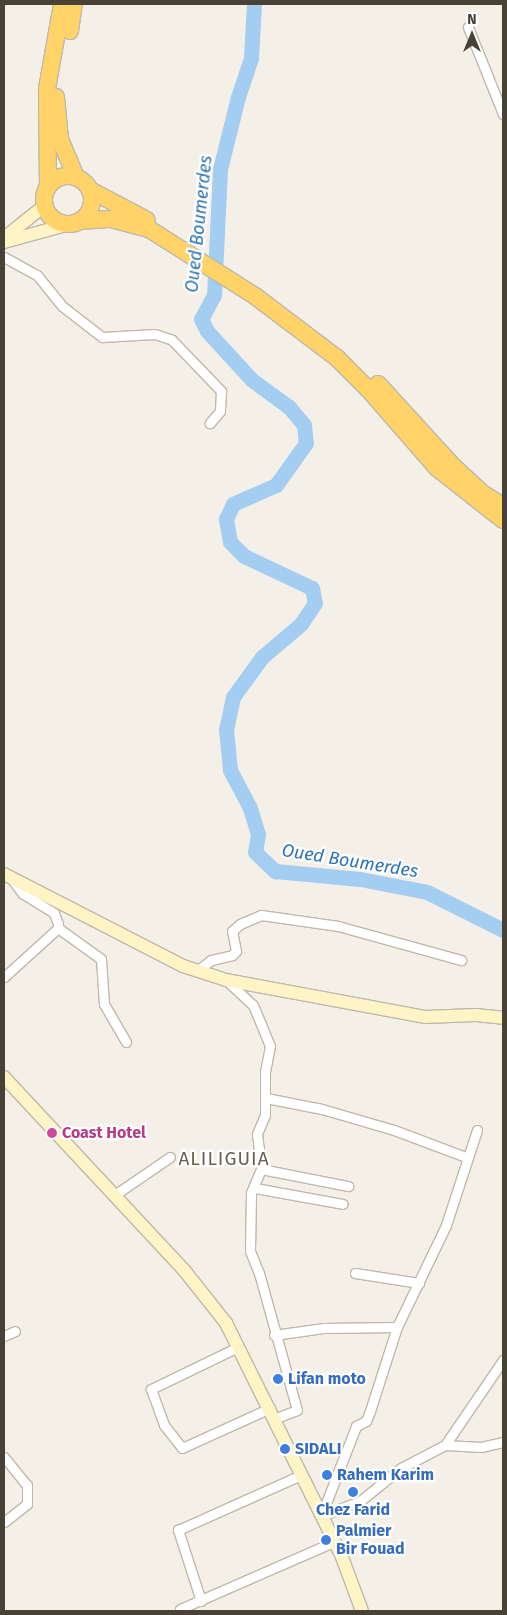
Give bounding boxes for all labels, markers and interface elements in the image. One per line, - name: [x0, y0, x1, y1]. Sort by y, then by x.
- north arrow: [447, 10, 497, 60]
- text: N: [467, 11, 477, 28]
- water label: Oued Boumerdes: [181, 154, 217, 294]
- water label: Oued Boumerdes: [280, 840, 420, 882]
- place label: Coast Hotel: [62, 1123, 146, 1143]
- marker: Coast Hotel: [46, 1127, 58, 1139]
- district label: ALILIGUIA: [177, 1148, 271, 1170]
- place label: Lifan moto: [288, 1369, 366, 1389]
- marker: Lifan moto: [272, 1373, 284, 1385]
- place label: SIDALI: [295, 1439, 341, 1459]
- marker: SIDALI: [279, 1443, 291, 1455]
- place label: Rahem Karim: [337, 1465, 434, 1485]
- marker: Rahem Karim: [321, 1469, 333, 1481]
- marker: Chez Farid: [347, 1486, 359, 1498]
- place label: Chez Farid: [316, 1500, 390, 1520]
- place label: Palmier Bir Fouad: [336, 1521, 405, 1559]
- marker: Palmier Bir Fouad: [320, 1534, 332, 1546]

